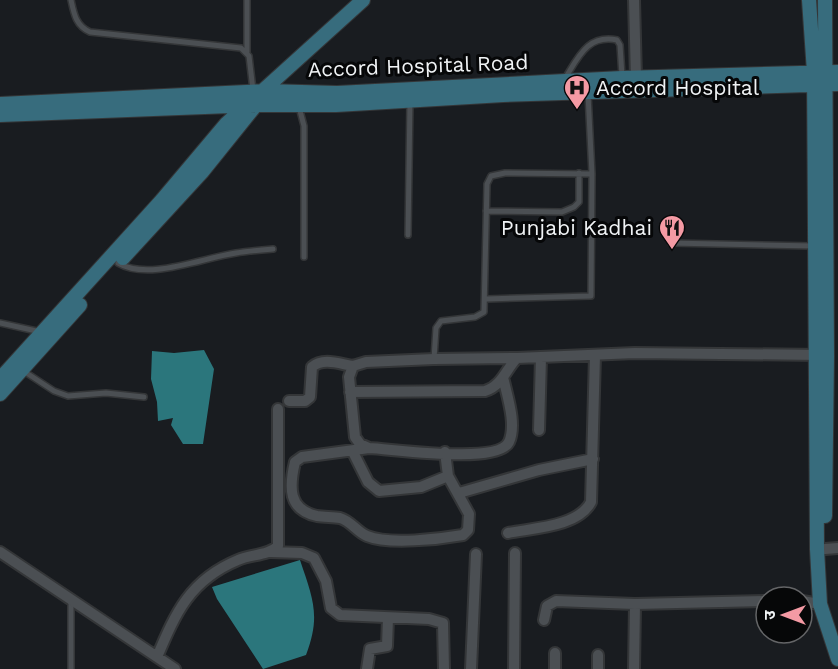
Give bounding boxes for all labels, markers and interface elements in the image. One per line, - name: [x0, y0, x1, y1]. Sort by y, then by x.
- street label: Accord Hospital Road: [307, 49, 529, 82]
- hospital icon: Accord Hospital: [562, 73, 592, 111]
- place label: Accord Hospital: [596, 75, 760, 100]
- restaurant icon: Punjabi Kadhai: [657, 213, 687, 251]
- place label: Punjabi Kadhai: [501, 215, 652, 240]
- north arrow: [754, 585, 814, 645]
- text: उ: [760, 610, 779, 620]

